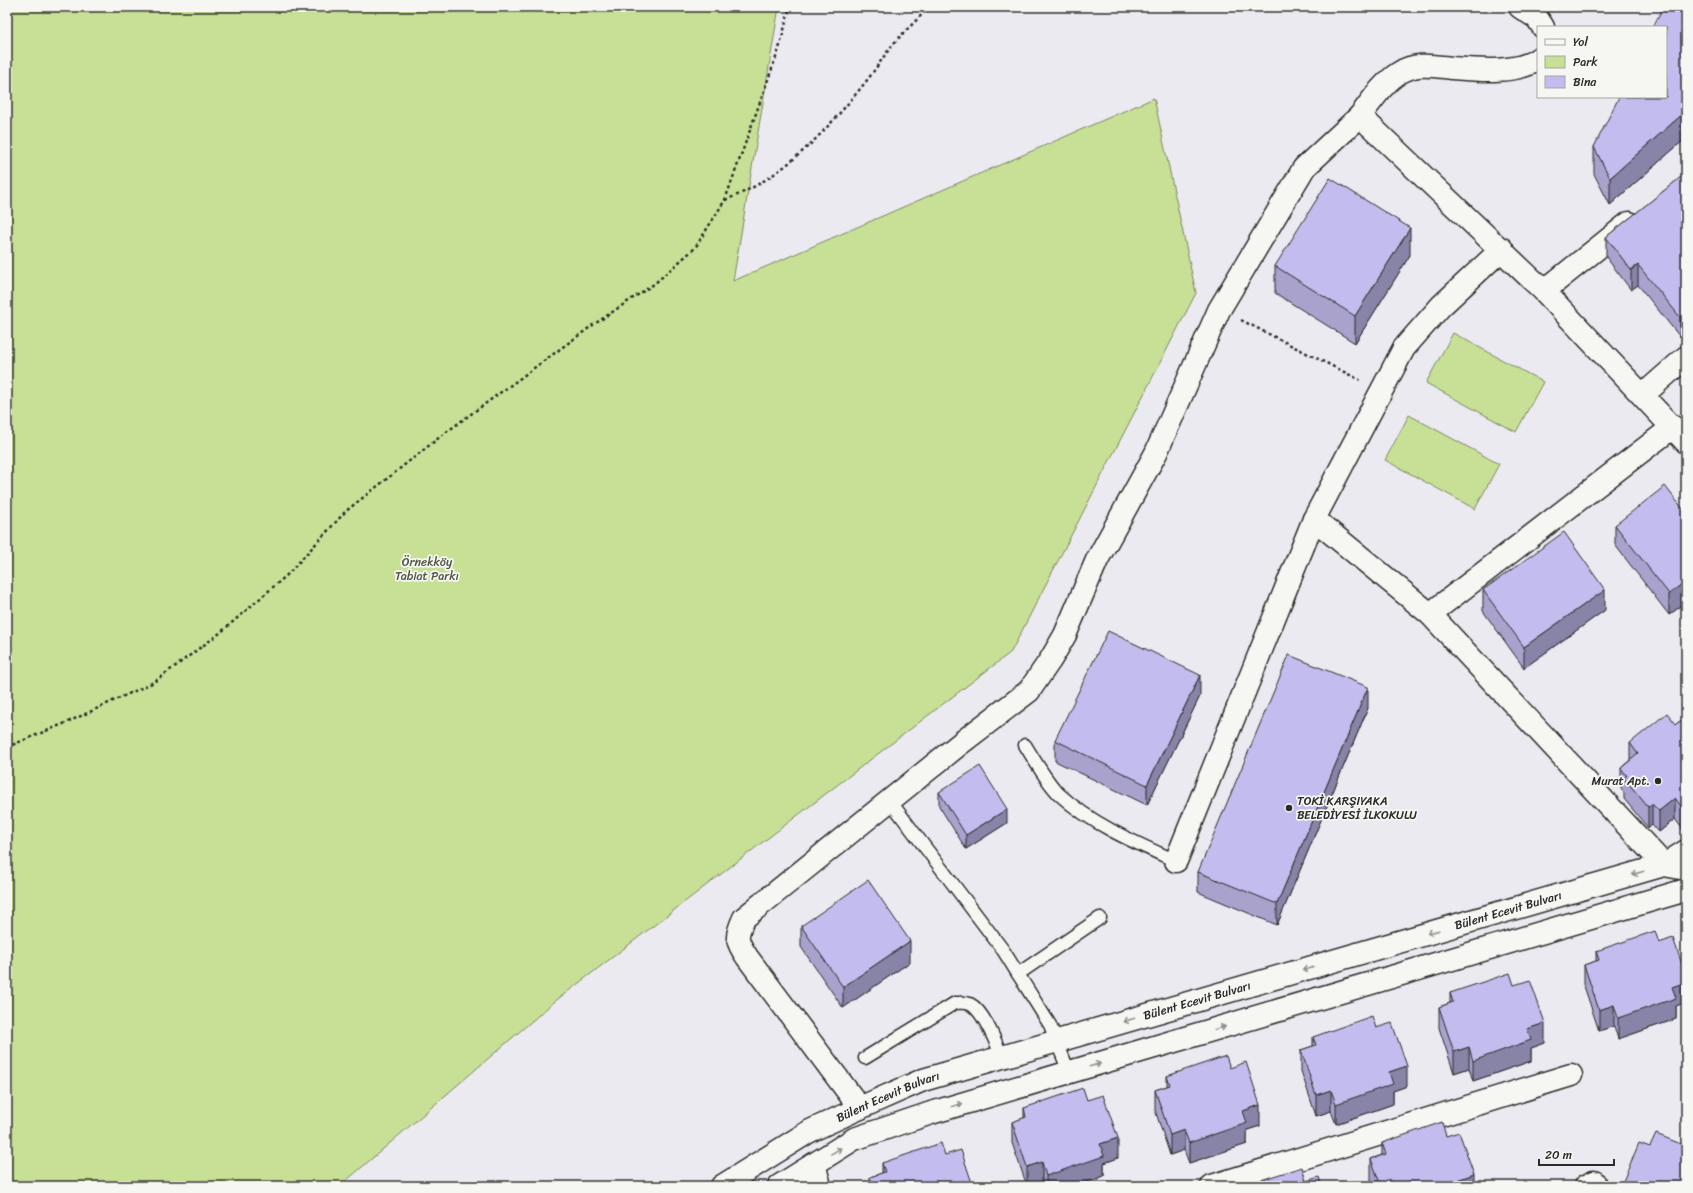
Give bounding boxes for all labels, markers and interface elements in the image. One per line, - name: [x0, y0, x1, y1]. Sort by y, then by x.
- legend: [1537, 26, 1667, 98]
- text: Yol: [1573, 31, 1588, 53]
- text: Park: [1573, 51, 1598, 73]
- text: Bina: [1573, 71, 1597, 93]
- park label: Örnekköy Tabiat Parkı: [395, 551, 459, 587]
- place label: Murat Apt.: [1591, 770, 1650, 792]
- marker: Murat Apt.: [1653, 776, 1663, 786]
- place label: TOKİ KARŞIYAKA BELEDİYESİ İLKOKULU: [1297, 790, 1418, 826]
- marker: TOKİ KARŞIYAKA BELEDİYESİ İLKOKULU: [1284, 803, 1294, 813]
- one-way arrow: [1632, 870, 1645, 877]
- street label: Bülent Ecevit Bulvarı: [1452, 884, 1565, 936]
- one-way arrow: [1426, 929, 1439, 936]
- one-way arrow: [1302, 966, 1315, 973]
- street label: Bülent Ecevit Bulvarı: [1141, 974, 1253, 1027]
- one-way arrow: [1123, 1017, 1136, 1024]
- one-way arrow: [1213, 1024, 1226, 1031]
- one-way arrow: [1088, 1061, 1101, 1068]
- street label: Bülent Ecevit Bulvarı: [832, 1065, 942, 1129]
- one-way arrow: [950, 1101, 963, 1108]
- scale bar: [1539, 1141, 1614, 1167]
- text: 20 m: [1545, 1144, 1572, 1166]
- one-way arrow: [830, 1146, 842, 1154]

